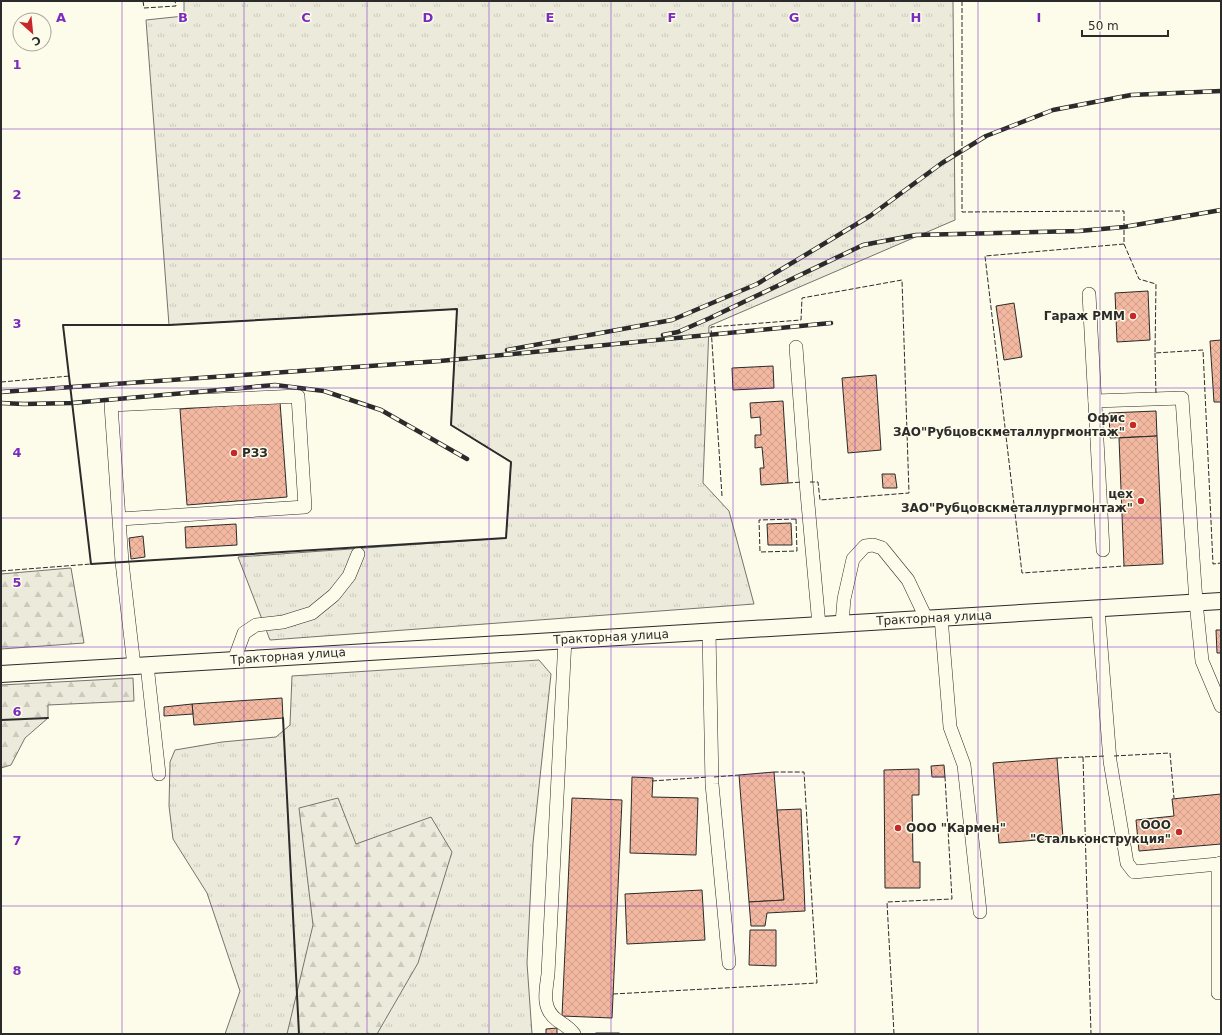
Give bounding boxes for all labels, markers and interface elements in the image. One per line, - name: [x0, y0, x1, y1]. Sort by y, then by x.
- text: A: [56, 10, 66, 25]
- text: B: [178, 10, 188, 25]
- text: C: [301, 10, 311, 25]
- text: D: [423, 10, 434, 25]
- text: E: [546, 10, 554, 25]
- text: F: [668, 10, 676, 25]
- text: G: [789, 10, 799, 25]
- text: H: [911, 10, 921, 25]
- text: I: [1037, 10, 1041, 25]
- north arrow: [12, 12, 52, 52]
- scale bar: [1082, 12, 1168, 38]
- text: 50 m: [1088, 19, 1119, 33]
- text: С: [30, 33, 43, 48]
- text: 1: [12, 57, 22, 72]
- text: 2: [12, 187, 22, 202]
- place label: Гараж РММ: [1044, 309, 1125, 323]
- marker: Гараж РММ: [1128, 311, 1138, 321]
- text: 3: [12, 316, 22, 331]
- place label: Офис ЗАО"Рубцовскметаллургмонтаж": [893, 411, 1125, 439]
- marker: Офис ЗАО"Рубцовскметаллургмонтаж": [1128, 420, 1138, 430]
- text: 4: [12, 445, 22, 460]
- place label: РЗЗ: [242, 446, 268, 460]
- marker: РЗЗ: [229, 448, 239, 458]
- place label: цех ЗАО"Рубцовскметаллургмонтаж": [901, 487, 1133, 515]
- marker: цех ЗАО"Рубцовскметаллургмонтаж": [1136, 496, 1146, 506]
- text: 5: [12, 575, 22, 590]
- street label: Тракторная улица: [875, 608, 992, 628]
- street label: Тракторная улица: [552, 627, 669, 647]
- street label: Тракторная улица: [229, 645, 346, 667]
- text: 6: [12, 704, 22, 719]
- place label: ООО "Стальконструкция": [1030, 818, 1171, 846]
- place label: ООО "Кармен": [906, 821, 1006, 835]
- marker: ООО "Кармен": [893, 823, 903, 833]
- marker: ООО "Стальконструкция": [1174, 827, 1184, 837]
- text: 7: [12, 833, 22, 848]
- text: 8: [12, 963, 22, 978]

